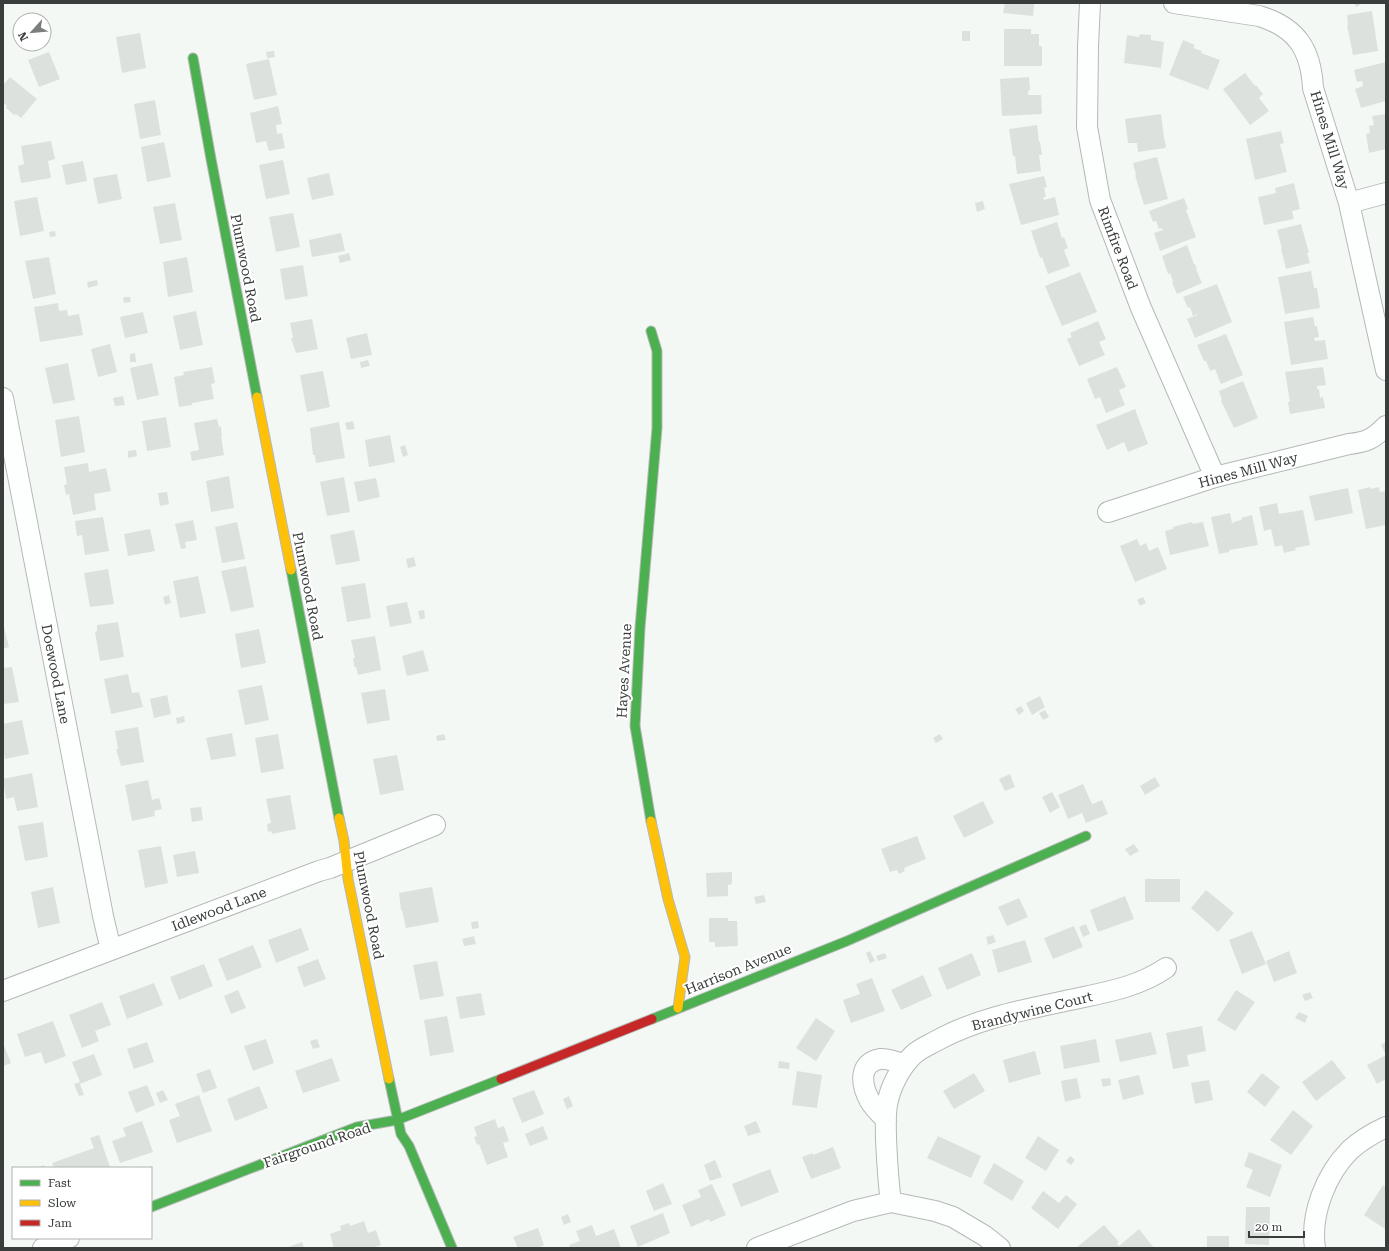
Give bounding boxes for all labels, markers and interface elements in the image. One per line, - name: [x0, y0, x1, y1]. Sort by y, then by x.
- north arrow: [12, 12, 52, 52]
- text: N: [16, 29, 31, 43]
- street label: Hines Mill Way: [1307, 89, 1353, 192]
- street label: Rimfire Road: [1095, 204, 1141, 292]
- street label: Plumwood Road: [228, 212, 264, 324]
- street label: Hines Mill Way: [1197, 449, 1300, 491]
- street label: Plumwood Road: [290, 530, 326, 642]
- street label: Doewood Lane: [38, 623, 74, 725]
- street label: Hayes Avenue: [614, 623, 634, 719]
- street label: Plumwood Road: [351, 849, 387, 961]
- street label: Idlewood Lane: [169, 883, 269, 934]
- street label: Harrison Avenue: [683, 940, 794, 998]
- street label: Brandywine Court: [970, 988, 1094, 1034]
- street label: Fairground Road: [261, 1119, 373, 1171]
- legend: [12, 1167, 152, 1239]
- text: Fast: [48, 1176, 72, 1190]
- text: Slow: [48, 1196, 76, 1210]
- scale bar: [1249, 1213, 1304, 1239]
- text: Jam: [48, 1216, 72, 1230]
- text: 20 m: [1255, 1220, 1282, 1234]

